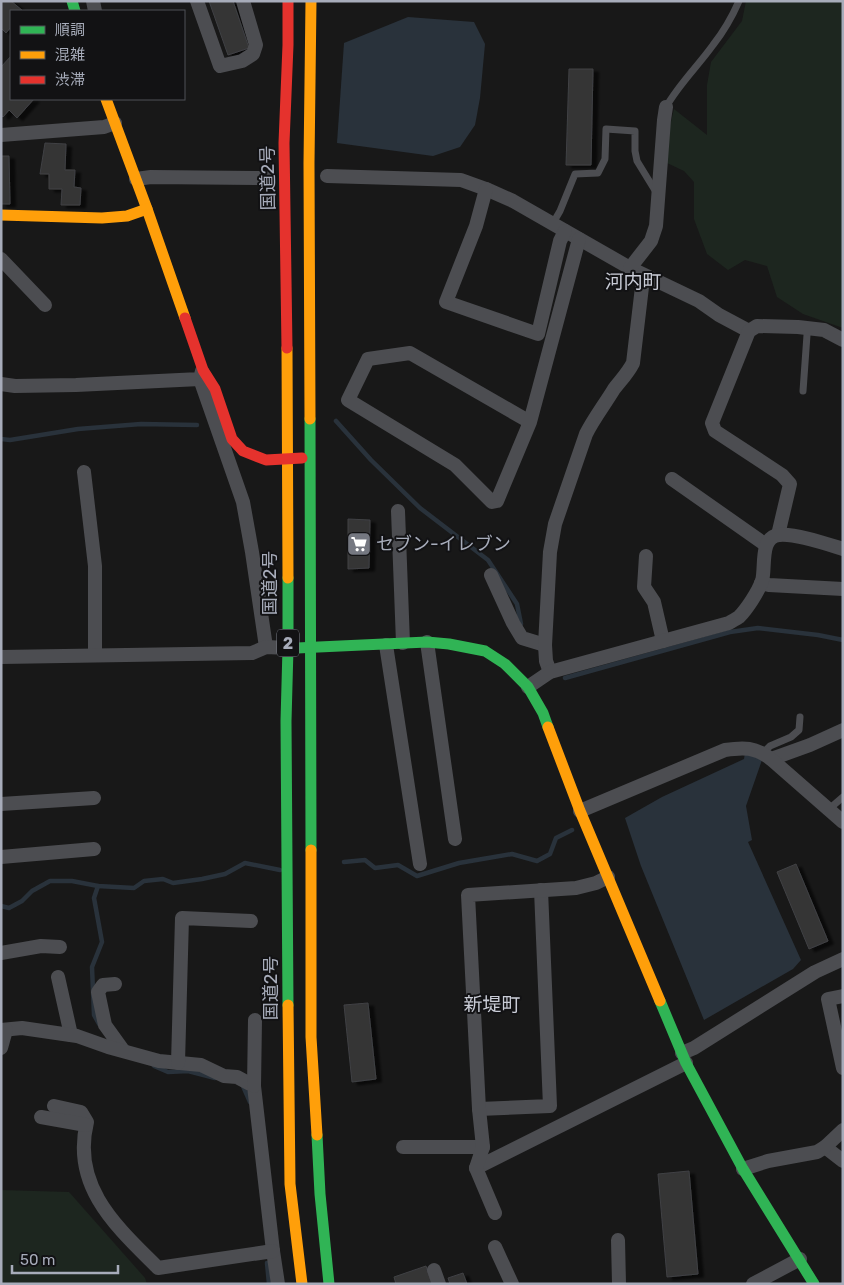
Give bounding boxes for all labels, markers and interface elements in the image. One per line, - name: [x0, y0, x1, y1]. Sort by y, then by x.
- legend: [10, 10, 185, 100]
- text: 順調: [55, 21, 85, 39]
- text: 混雑: [55, 46, 85, 64]
- text: 渋滞: [55, 71, 85, 89]
- street label: 国道2号: [256, 146, 280, 210]
- district label: 河内町: [604, 270, 662, 293]
- supermarket icon: セブン-イレブン: [346, 531, 372, 557]
- place label: セブン-イレブン: [376, 533, 511, 555]
- street label: 国道2号: [259, 551, 281, 615]
- road number: 2: [277, 630, 299, 656]
- street label: 国道2号: [260, 956, 282, 1020]
- district label: 新堤町: [463, 993, 521, 1016]
- scale bar: [12, 1242, 119, 1274]
- text: 50 m: [20, 1251, 55, 1269]

